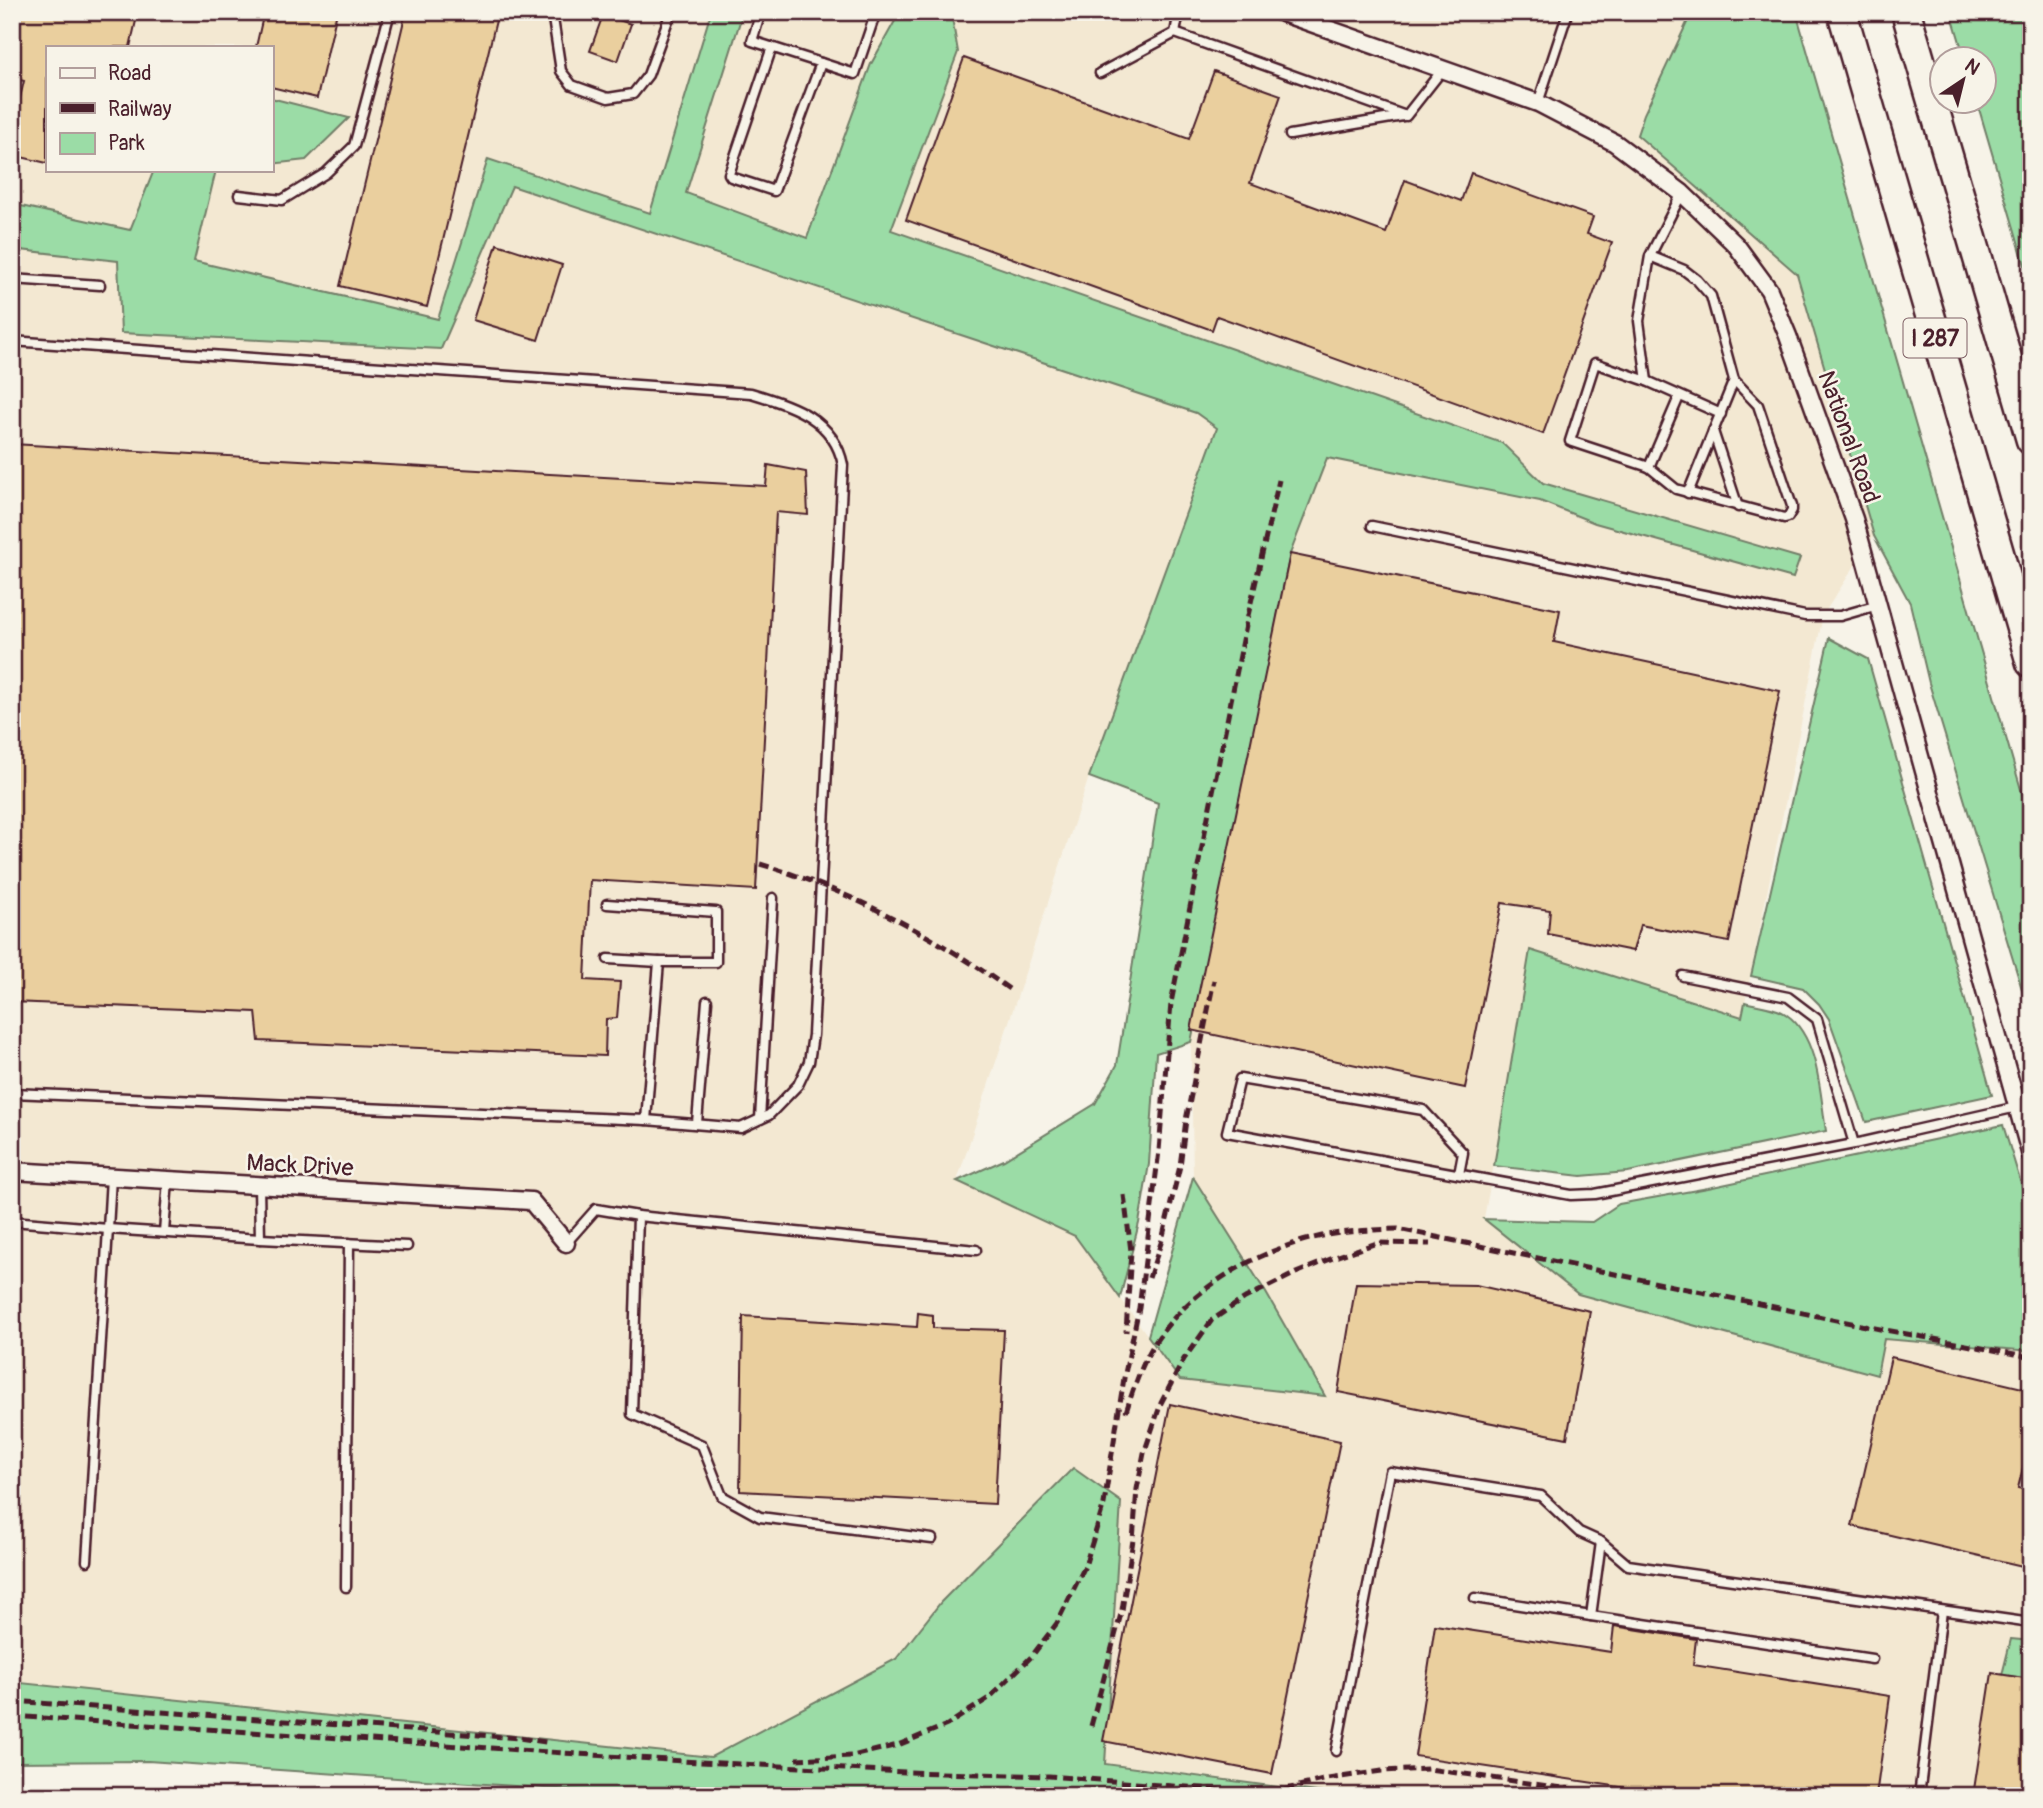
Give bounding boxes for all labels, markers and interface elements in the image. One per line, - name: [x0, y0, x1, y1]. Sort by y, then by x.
- legend: [46, 46, 273, 172]
- north arrow: [1927, 46, 1997, 116]
- text: N: [1960, 53, 1984, 80]
- text: Road: [108, 60, 152, 87]
- text: Railway: [108, 96, 172, 123]
- text: Park: [108, 130, 145, 157]
- road number: I 287: [1904, 318, 1966, 358]
- street label: National Road: [1811, 367, 1886, 507]
- street label: Mack Drive: [246, 1148, 354, 1183]

